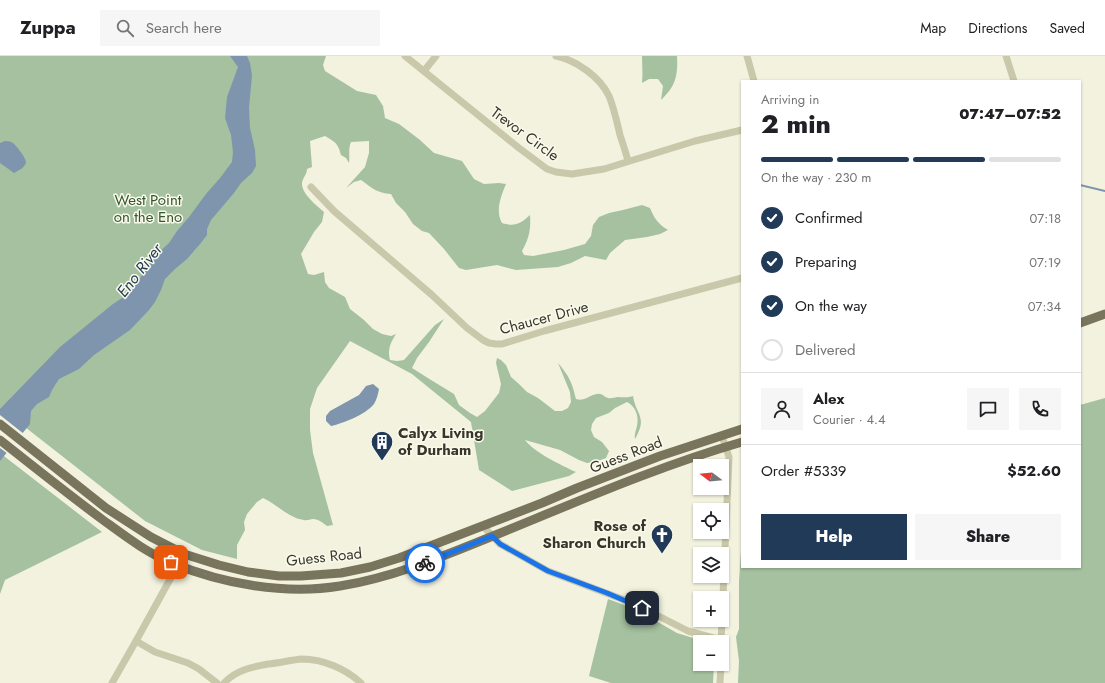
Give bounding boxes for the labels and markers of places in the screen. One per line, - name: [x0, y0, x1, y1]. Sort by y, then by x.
- place label: Calyx Living of Durham: [398, 422, 483, 461]
- building icon: Calyx Living of Durham: [369, 429, 395, 462]
- place label: Rose of Sharon Church: [543, 515, 647, 554]
- church icon: Rose of Sharon Church: [649, 522, 675, 555]
- pin: [154, 545, 188, 579]
- pin: [625, 591, 659, 625]

